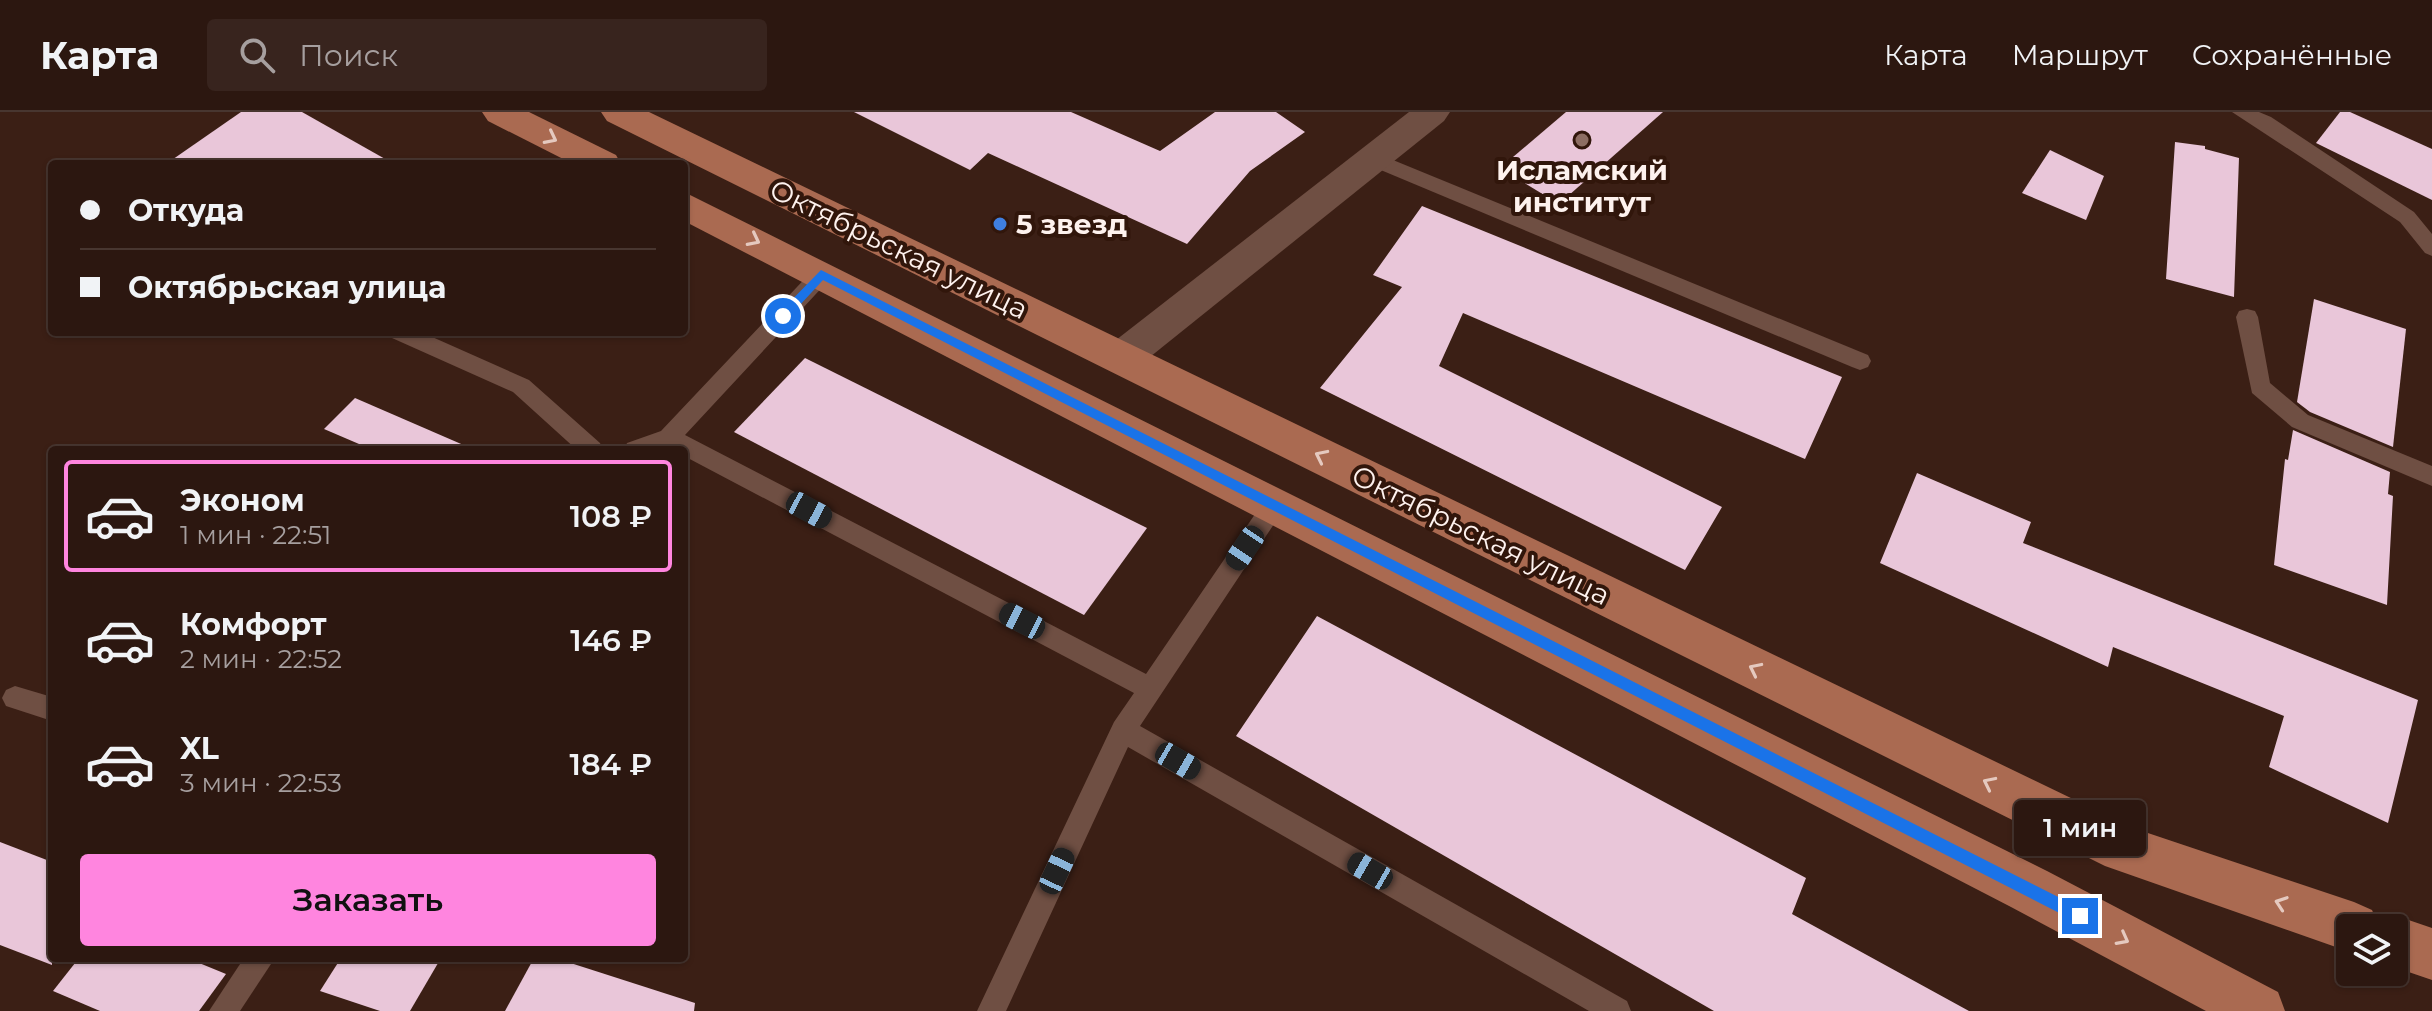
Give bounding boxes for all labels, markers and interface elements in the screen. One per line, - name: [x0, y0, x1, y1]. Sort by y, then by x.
- search box: [207, 19, 767, 91]
- text: Карта: [40, 32, 159, 79]
- icon: search: [235, 33, 279, 77]
- text: Поиск: [299, 37, 398, 74]
- text: Карта: [1884, 38, 1968, 72]
- text: Маршрут: [2012, 38, 2148, 72]
- text: Сохранённые: [2192, 38, 2392, 72]
- one-way arrow: [543, 128, 558, 144]
- marker: Исламский институт: [1573, 131, 1591, 149]
- place label: Исламский институт: [1496, 153, 1668, 219]
- street label: Октябрьская улица: [764, 172, 1034, 326]
- text: Откуда: [128, 192, 244, 229]
- place label: 5 звезд: [1016, 207, 1127, 241]
- marker: 5 звезд: [991, 215, 1009, 233]
- one-way arrow: [745, 231, 760, 246]
- text: Октябрьская улица: [128, 269, 446, 306]
- route start: [765, 298, 801, 334]
- one-way arrow: [1314, 450, 1329, 466]
- street label: Октябрьская улица: [1346, 458, 1616, 612]
- icon: car: [84, 480, 156, 552]
- text: Эконом: [180, 482, 305, 519]
- car: [782, 488, 836, 532]
- text: 108 ₽: [570, 498, 652, 535]
- text: 1 мин · 22:51: [180, 519, 332, 551]
- car: [1222, 521, 1268, 575]
- car: [995, 599, 1049, 643]
- icon: car: [84, 604, 156, 676]
- text: Комфорт: [180, 606, 327, 643]
- text: 146 ₽: [570, 622, 652, 659]
- text: 2 мин · 22:52: [180, 643, 342, 675]
- one-way arrow: [1749, 663, 1764, 679]
- icon: car: [84, 728, 156, 800]
- text: XL: [180, 730, 219, 767]
- car: [1151, 739, 1205, 783]
- text: 184 ₽: [570, 746, 652, 783]
- text: 3 мин · 22:53: [180, 767, 342, 799]
- one-way arrow: [1982, 778, 1997, 793]
- callout: 1 мин: [2014, 800, 2146, 856]
- text: 1 мин: [2043, 812, 2117, 844]
- car: [1036, 844, 1078, 898]
- car: [1343, 849, 1397, 893]
- button: Заказать: [80, 854, 656, 946]
- one-way arrow: [2274, 896, 2288, 912]
- route end: [2062, 898, 2098, 934]
- map controls: [2336, 914, 2408, 986]
- button: layers: [2336, 914, 2408, 986]
- one-way arrow: [2115, 929, 2129, 944]

